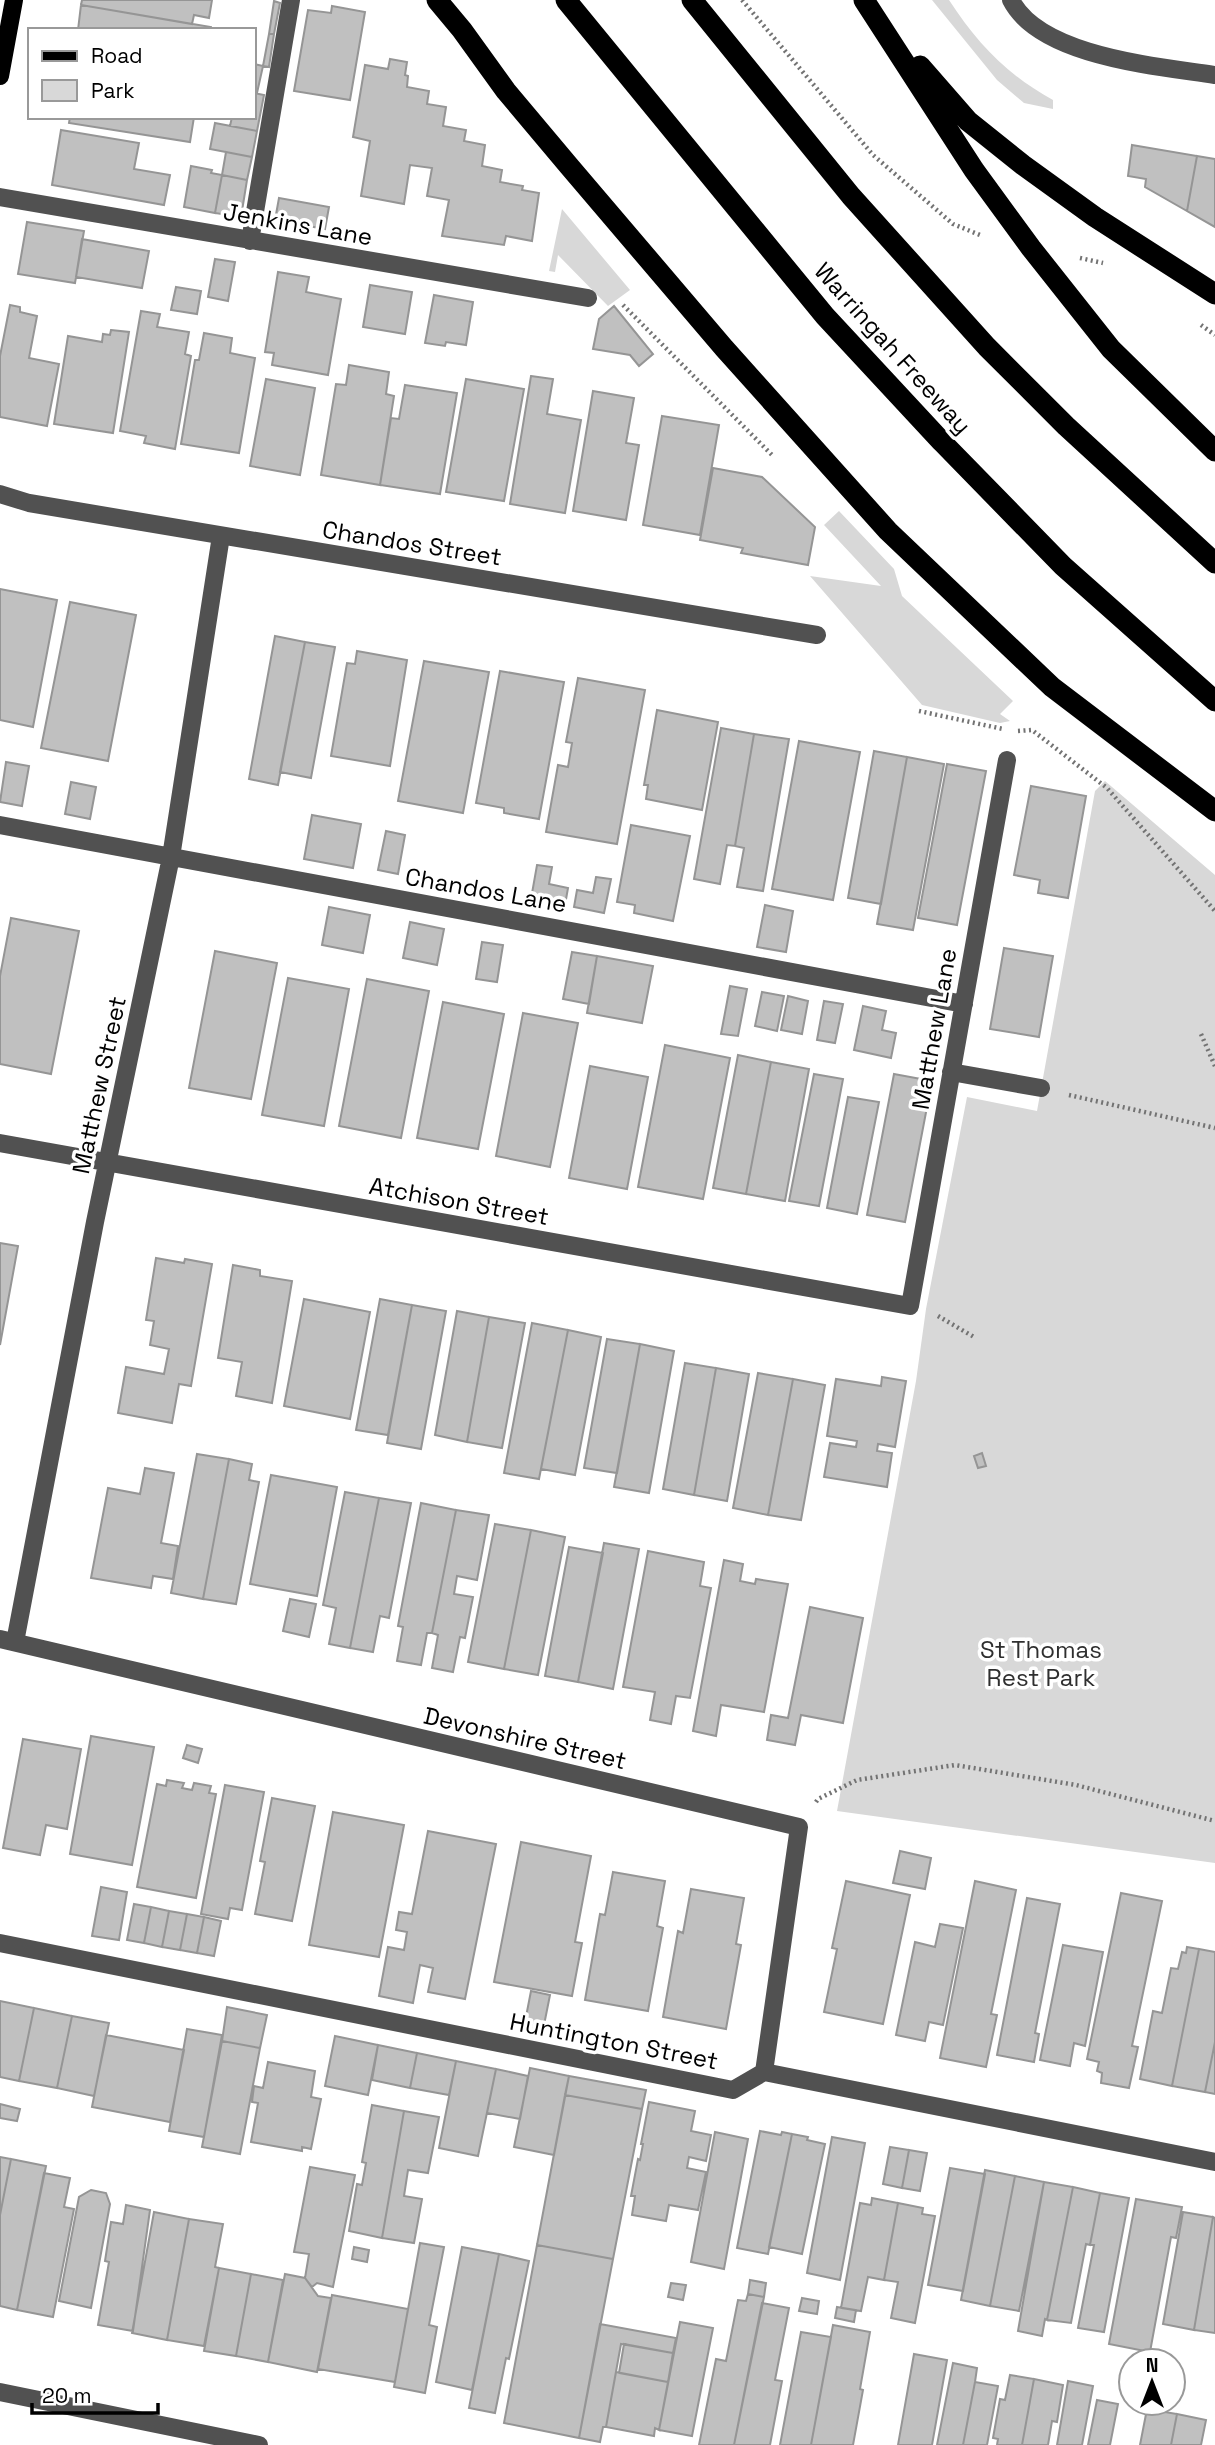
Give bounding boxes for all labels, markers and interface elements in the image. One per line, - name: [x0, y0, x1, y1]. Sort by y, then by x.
- legend: [28, 28, 256, 119]
- text: Road: [91, 42, 143, 69]
- text: Park: [91, 77, 135, 104]
- street label: Jenkins Lane: [221, 196, 375, 252]
- street label: Warringah Freeway: [808, 256, 978, 440]
- street label: Chandos Street: [320, 514, 504, 572]
- street label: Chandos Lane: [403, 861, 569, 919]
- street label: Matthew Lane: [905, 946, 963, 1112]
- street label: Matthew Street: [65, 993, 133, 1177]
- street label: Atchison Street: [367, 1170, 551, 1232]
- park label: St Thomas Rest Park: [980, 1634, 1102, 1693]
- street label: Devonshire Street: [421, 1700, 629, 1776]
- street label: Huntington Street: [507, 2006, 721, 2076]
- north arrow: [1117, 2347, 1187, 2417]
- text: N: [1146, 2353, 1158, 2378]
- scale bar: [32, 2372, 158, 2416]
- text: 20 m: [42, 2382, 92, 2409]

